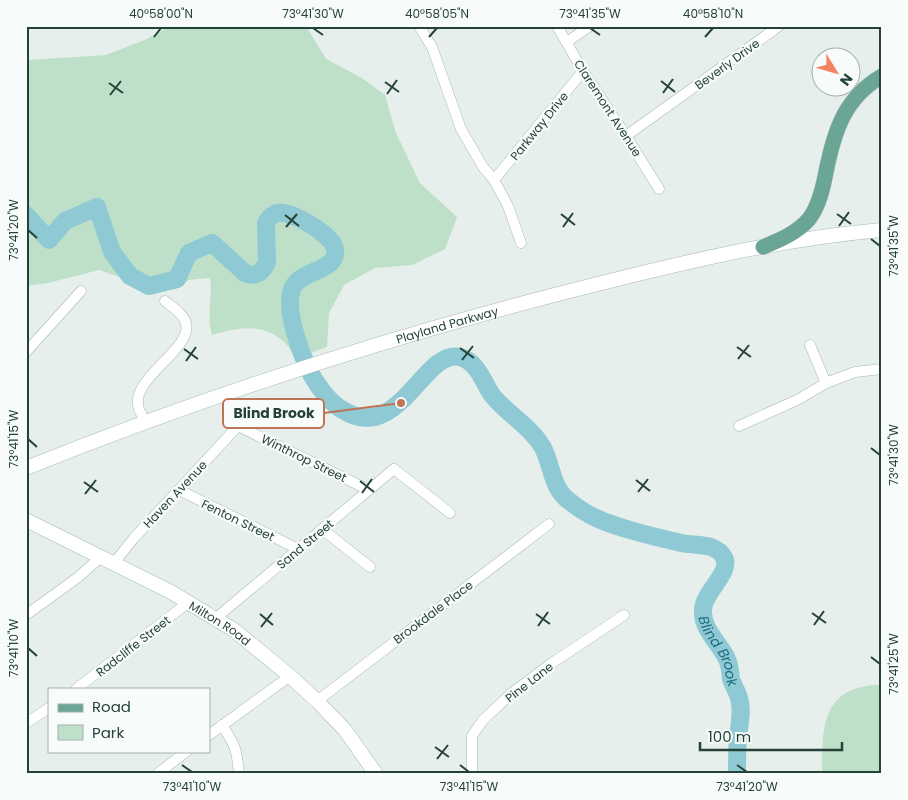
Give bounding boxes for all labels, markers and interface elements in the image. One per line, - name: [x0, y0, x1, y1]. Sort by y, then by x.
- text: 40°58'00"N: [129, 5, 193, 22]
- text: 73°41'30"W: [282, 5, 344, 22]
- text: 40°58'05"N: [405, 5, 469, 22]
- text: 73°41'35"W: [559, 5, 621, 22]
- text: 40°58'10"N: [683, 5, 743, 22]
- street label: Beverly Drive: [691, 35, 763, 93]
- north arrow: [810, 48, 860, 98]
- street label: Claremont Avenue: [570, 56, 646, 160]
- text: N: [835, 70, 858, 90]
- street label: Parkway Drive: [506, 88, 572, 164]
- text: 73°41'20"W: [5, 199, 22, 261]
- text: 73°41'35"W: [885, 215, 902, 277]
- street label: Playland Parkway: [394, 302, 500, 347]
- callout: Blind Brook: [223, 399, 324, 428]
- text: Blind Brook: [233, 403, 315, 423]
- text: 73°41'15"W: [5, 410, 22, 468]
- text: 73°41'30"W: [885, 424, 902, 486]
- street label: Winthrop Street: [258, 430, 350, 486]
- street label: Haven Avenue: [139, 457, 211, 531]
- street label: Fenton Street: [199, 495, 277, 545]
- street label: Sand Street: [273, 515, 337, 573]
- street label: Brookdale Place: [390, 576, 476, 648]
- street label: Milton Road: [186, 597, 255, 649]
- street label: Radcliffe Street: [92, 611, 174, 681]
- water label: Blind Brook: [693, 614, 743, 690]
- text: 73°41'10"W: [5, 619, 22, 677]
- text: 73°41'25"W: [885, 633, 902, 695]
- street label: Pine Lane: [501, 658, 557, 706]
- legend: [48, 688, 210, 752]
- text: Road: [92, 696, 131, 717]
- scale bar: [700, 720, 843, 752]
- text: Park: [92, 722, 124, 743]
- text: 100 m: [708, 726, 751, 747]
- text: 73°41'10"W: [163, 778, 221, 795]
- text: 73°41'15"W: [440, 778, 498, 795]
- text: 73°41'20"W: [716, 778, 778, 795]

